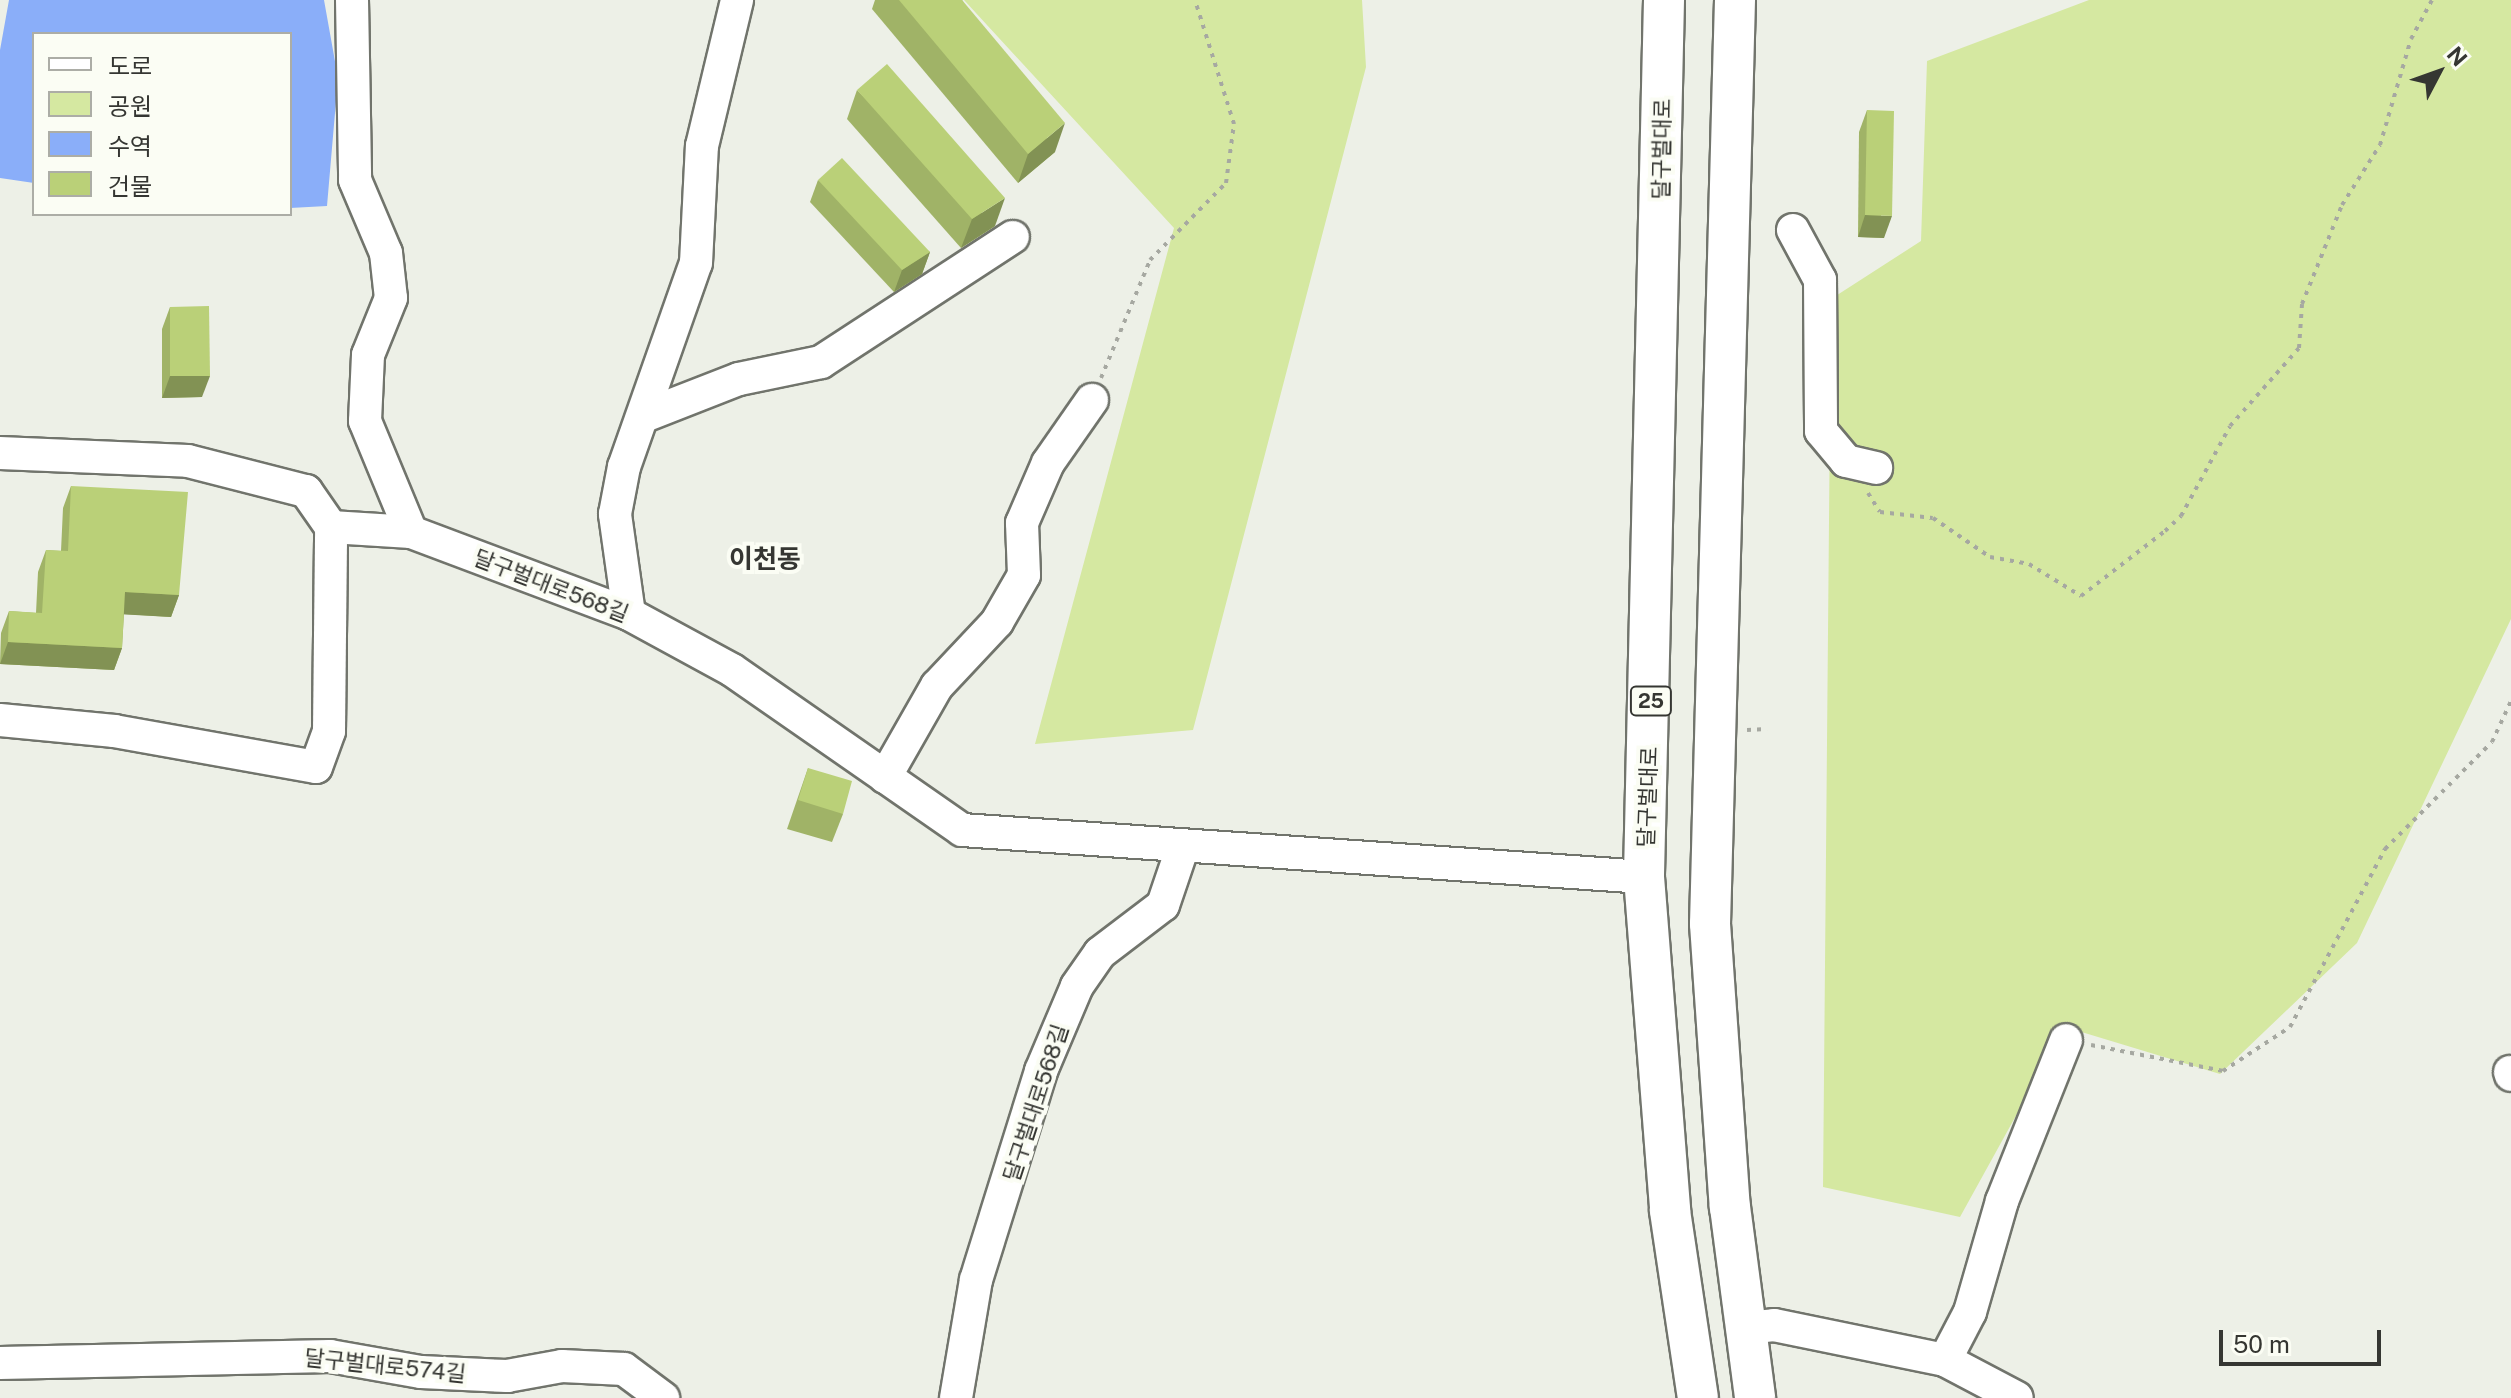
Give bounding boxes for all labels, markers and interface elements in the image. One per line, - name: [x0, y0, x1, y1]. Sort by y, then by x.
- legend: [32, 32, 292, 216]
- north arrow: [2399, 32, 2479, 112]
- text: N: [2442, 41, 2473, 71]
- text: 도로: [108, 52, 152, 80]
- text: 공원: [108, 92, 152, 120]
- street label: 달구벌대로: [1648, 98, 1676, 200]
- text: 수역: [108, 132, 152, 160]
- text: 건물: [108, 172, 152, 200]
- district label: 이천동: [729, 543, 801, 575]
- street label: 달구벌대로568길: [470, 544, 632, 628]
- road number: 25: [1629, 685, 1673, 717]
- street label: 달구벌대로: [1633, 746, 1663, 848]
- street label: 달구벌대로568길: [998, 1021, 1074, 1185]
- scale bar: [2223, 1314, 2385, 1364]
- text: 50 m: [2233, 1330, 2290, 1358]
- street label: 달구벌대로574길: [303, 1344, 467, 1388]

